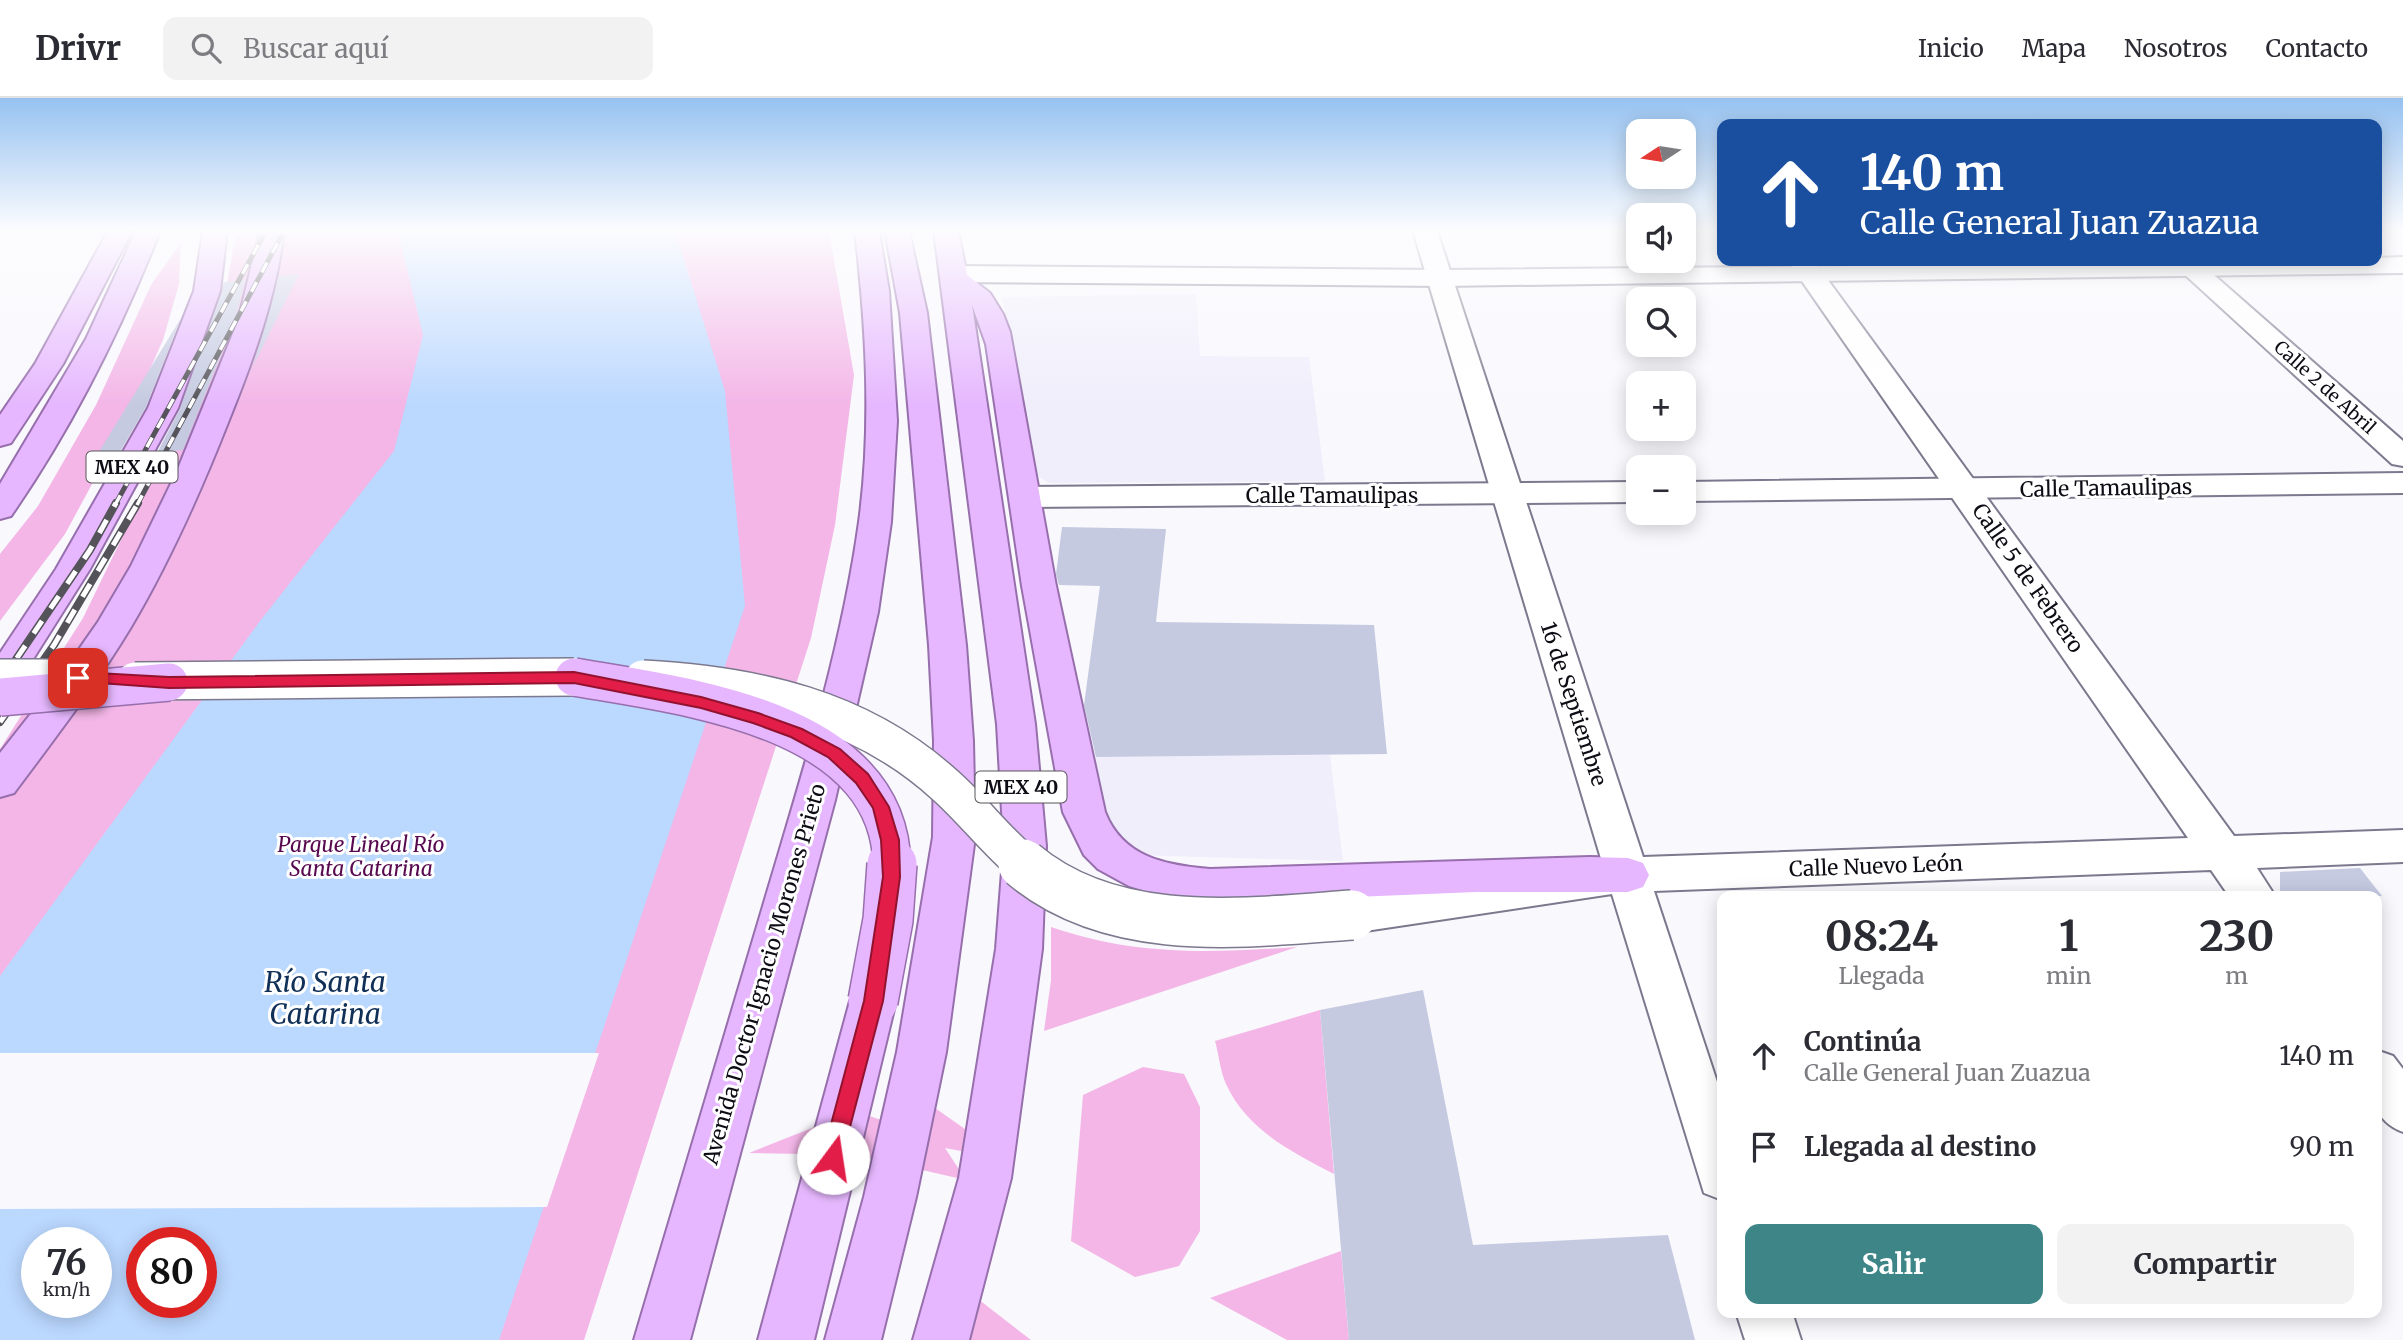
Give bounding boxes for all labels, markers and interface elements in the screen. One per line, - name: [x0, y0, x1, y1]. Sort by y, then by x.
- search box: [163, 17, 653, 80]
- text: Drivr: [35, 28, 121, 69]
- icon: search: [187, 29, 225, 67]
- text: Buscar aquí: [243, 32, 388, 65]
- text: Inicio: [1918, 33, 1984, 64]
- text: Mapa: [2022, 33, 2086, 64]
- text: Nosotros: [2124, 33, 2228, 64]
- text: Contacto: [2266, 33, 2368, 64]
- north arrow: [1626, 119, 1696, 189]
- map controls: [1626, 119, 1696, 525]
- text: 140 m: [1860, 142, 2004, 203]
- icon: ahead: [1745, 147, 1836, 238]
- button: sound: [1626, 203, 1696, 273]
- text: Calle General Juan Zuazua: [1860, 203, 2259, 243]
- button: search: [1626, 287, 1696, 357]
- street label: Calle 2 de Abril: [2269, 335, 2381, 439]
- button: +: [1626, 371, 1696, 441]
- road number: MEX 40: [86, 452, 178, 482]
- button: −: [1626, 455, 1696, 525]
- street label: Calle Tamaulipas: [2020, 473, 2192, 503]
- street label: Calle Tamaulipas: [1246, 482, 1418, 509]
- street label: Calle 5 de Febrero: [1966, 498, 2090, 658]
- street label: 16 de Septiembre: [1535, 619, 1613, 789]
- pin: [48, 648, 108, 708]
- icon: arrive: [59, 659, 97, 697]
- road number: MEX 40: [976, 772, 1066, 802]
- street label: Avenida Doctor Ignacio Morones Prieto: [696, 780, 831, 1168]
- park label: Parque Lineal Río Santa Catarina: [277, 831, 445, 882]
- street label: Calle Nuevo León: [1789, 849, 1963, 883]
- text: 08:24: [1825, 910, 1938, 962]
- text: 1: [2059, 910, 2078, 962]
- text: 230: [2199, 910, 2274, 962]
- text: Llegada: [1838, 961, 1925, 990]
- text: min: [2046, 961, 2091, 990]
- text: m: [2225, 961, 2248, 990]
- water label: Río Santa Catarina: [264, 964, 386, 1032]
- text: Continúa: [1804, 1025, 1922, 1058]
- icon: ahead: [1745, 1037, 1783, 1075]
- text: 140 m: [2279, 1039, 2354, 1072]
- text: Calle General Juan Zuazua: [1804, 1058, 2091, 1087]
- position arrow: [796, 1121, 870, 1195]
- icon: arrive: [1745, 1128, 1783, 1166]
- text: Llegada al destino: [1804, 1130, 2036, 1163]
- text: 90 m: [2290, 1130, 2354, 1163]
- button: Salir: [1745, 1224, 2043, 1304]
- button: Compartir: [2057, 1224, 2354, 1304]
- speed limit sign: 80: [126, 1227, 217, 1318]
- text: 76: [46, 1241, 87, 1285]
- text: km/h: [43, 1278, 90, 1301]

